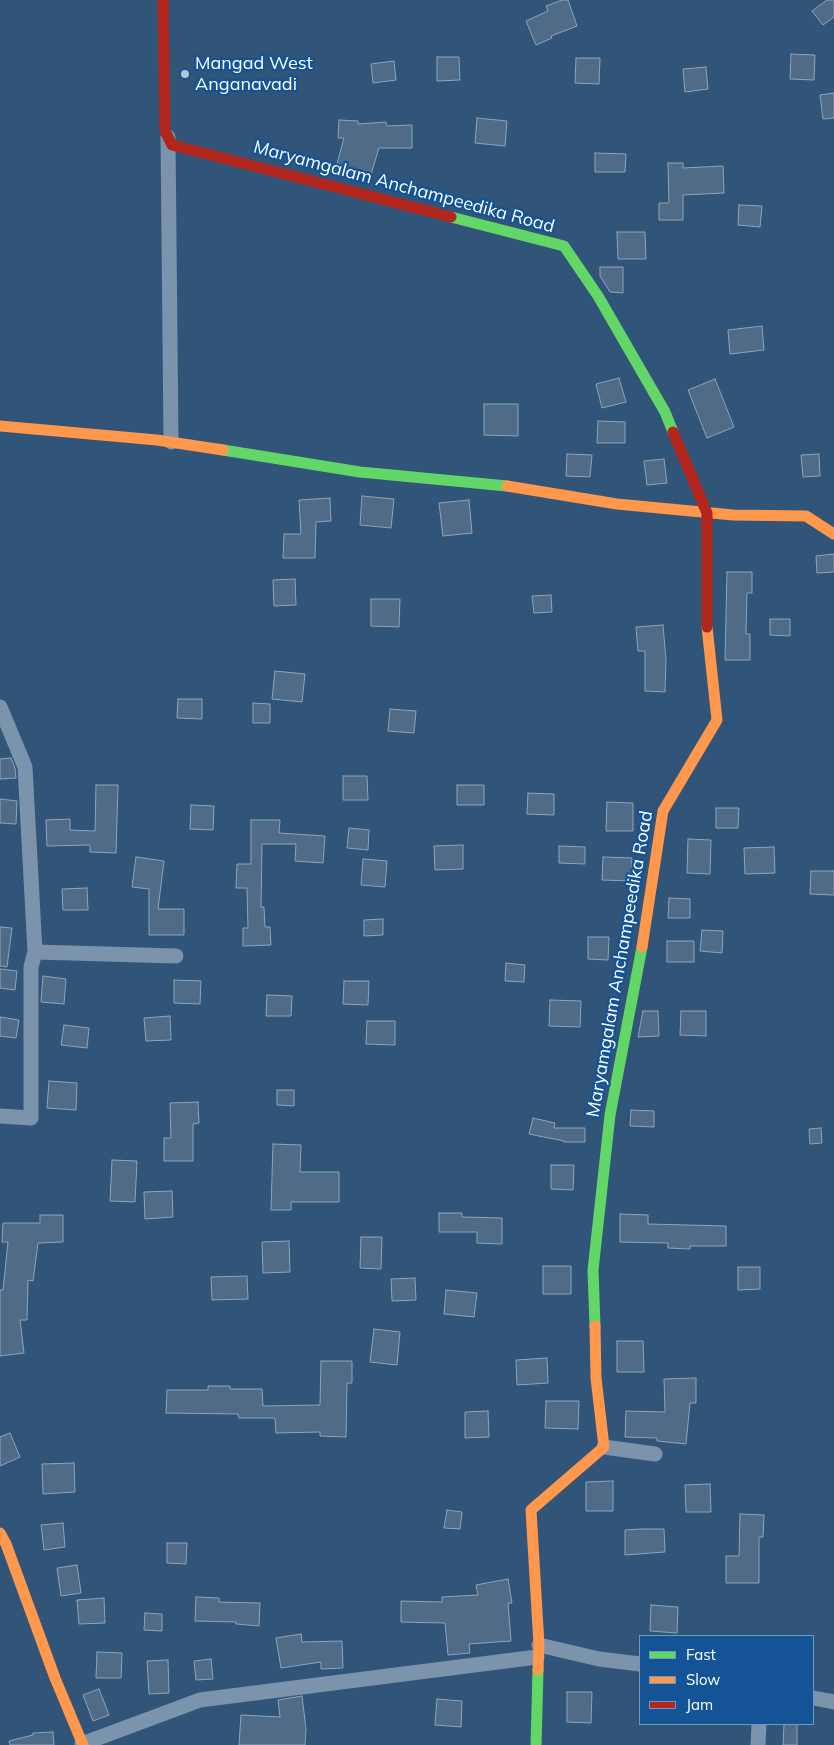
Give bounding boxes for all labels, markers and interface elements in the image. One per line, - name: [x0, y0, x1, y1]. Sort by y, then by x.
- place label: Mangad West Anganavadi: [195, 53, 313, 96]
- marker: Mangad West Anganavadi: [179, 68, 191, 80]
- street label: Maryamgalam Anchampeedika Road: [251, 136, 557, 238]
- street label: Maryamgalam Anchampeedika Road: [582, 809, 658, 1119]
- legend: [639, 1635, 814, 1725]
- text: Fast: [686, 1645, 716, 1664]
- text: Slow: [686, 1670, 720, 1689]
- text: Jam: [686, 1695, 713, 1714]

